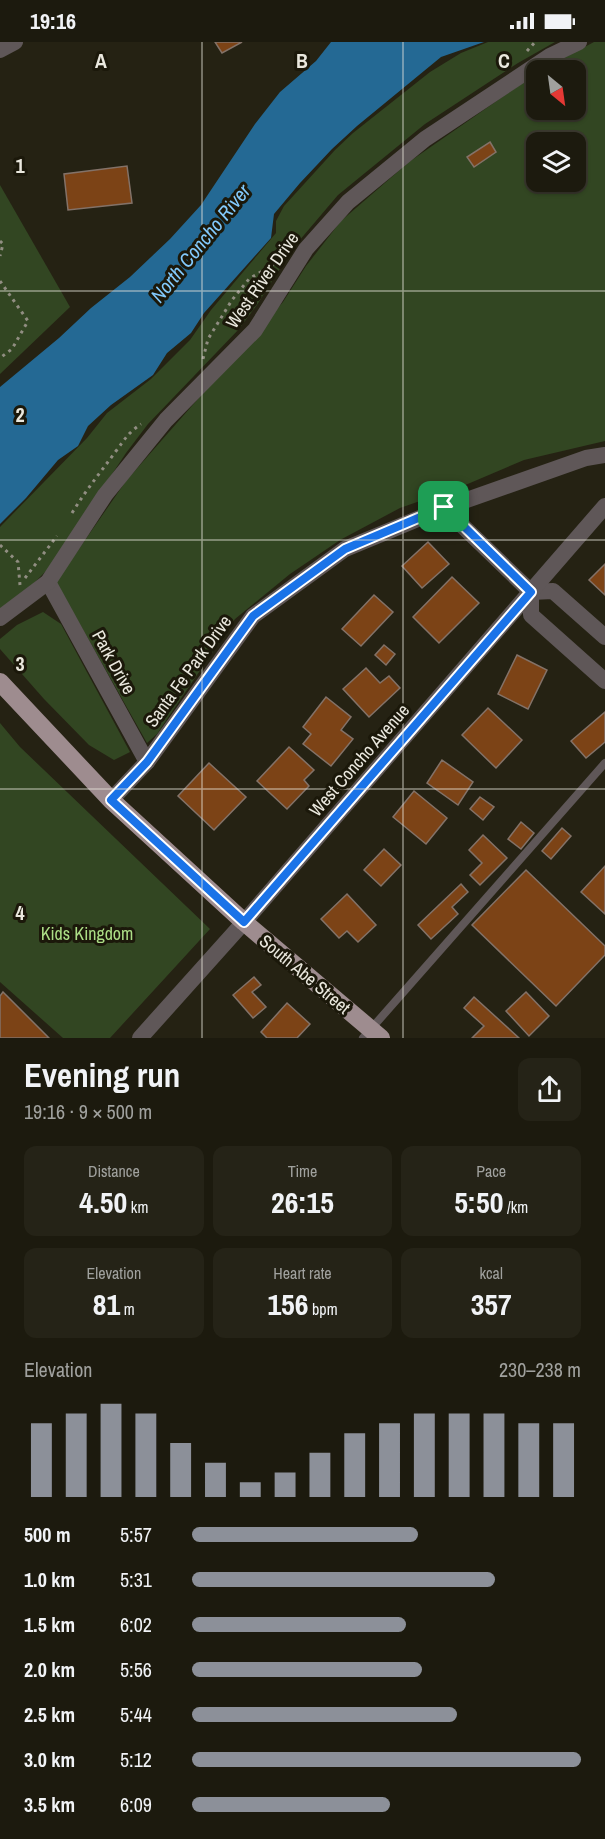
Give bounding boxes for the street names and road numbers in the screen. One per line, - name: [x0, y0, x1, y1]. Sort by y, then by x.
- street label: West River Drive: [220, 227, 304, 333]
- street label: Santa Fe Park Drive: [139, 610, 237, 732]
- street label: Park Drive: [86, 625, 142, 699]
- street label: West Concho Avenue: [303, 698, 415, 822]
- street label: South Abe Street: [254, 929, 356, 1019]

